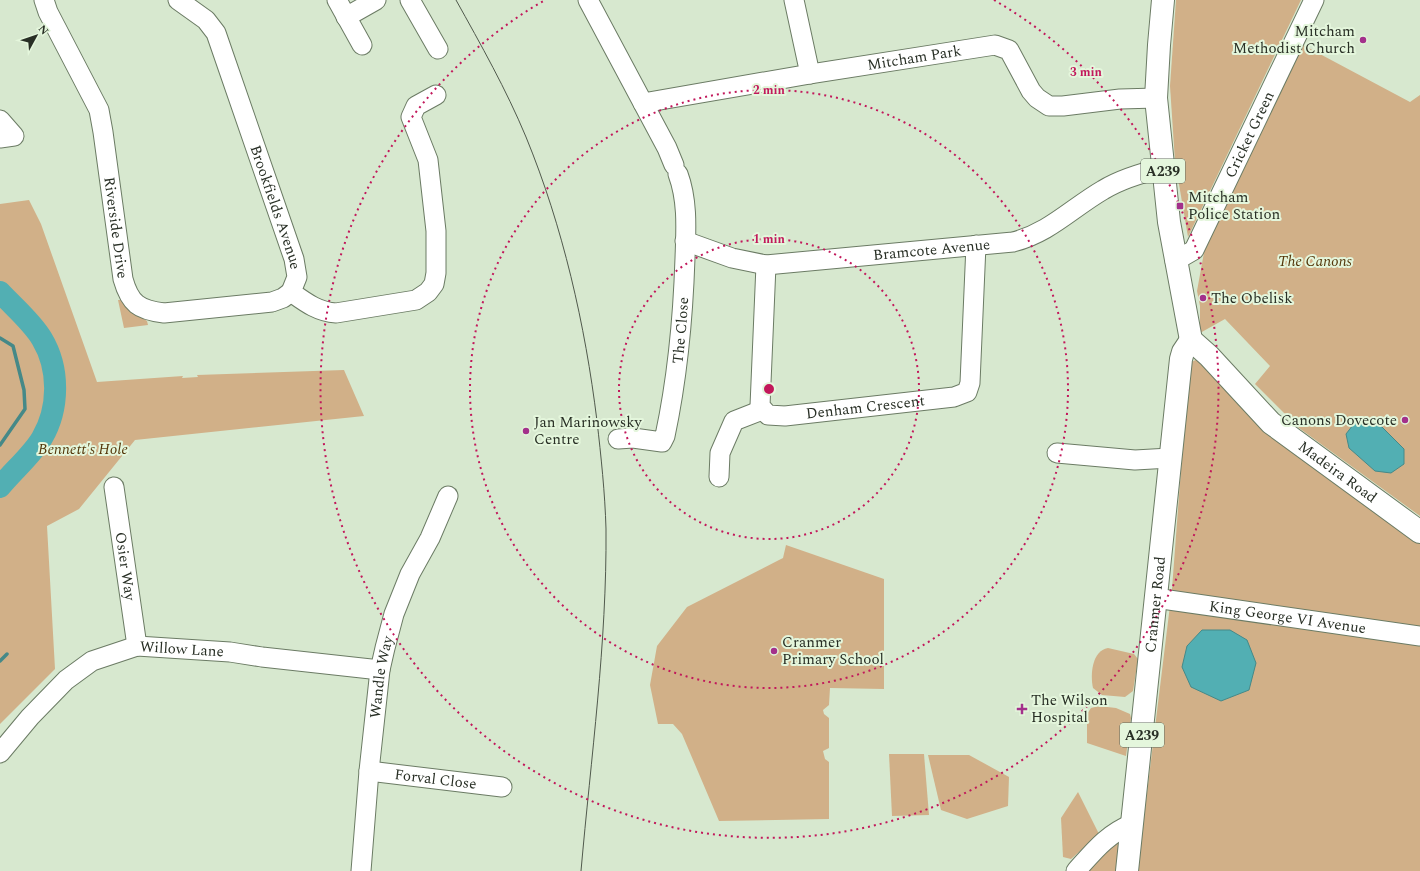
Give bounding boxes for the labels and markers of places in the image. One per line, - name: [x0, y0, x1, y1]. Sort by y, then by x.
- place label: Mitcham Methodist Church: [1233, 20, 1355, 60]
- marker: Mitcham Methodist Church: [1358, 35, 1368, 45]
- place label: Mitcham Police Station: [1188, 186, 1281, 226]
- marker: Mitcham Police Station: [1175, 201, 1185, 211]
- place label: The Obelisk: [1211, 287, 1293, 310]
- marker: The Obelisk: [1198, 293, 1208, 303]
- centre of rings: [762, 382, 776, 396]
- place label: Canons Dovecote: [1281, 409, 1397, 432]
- place label: Jan Marinowsky Centre: [534, 411, 643, 451]
- marker: Canons Dovecote: [1400, 415, 1410, 425]
- marker: Jan Marinowsky Centre: [521, 426, 531, 436]
- place label: Cranmer Primary School: [782, 631, 884, 671]
- marker: Cranmer Primary School: [769, 646, 779, 656]
- place label: The Wilson Hospital: [1031, 689, 1108, 729]
- marker: The Wilson Hospital: [1016, 703, 1028, 715]

